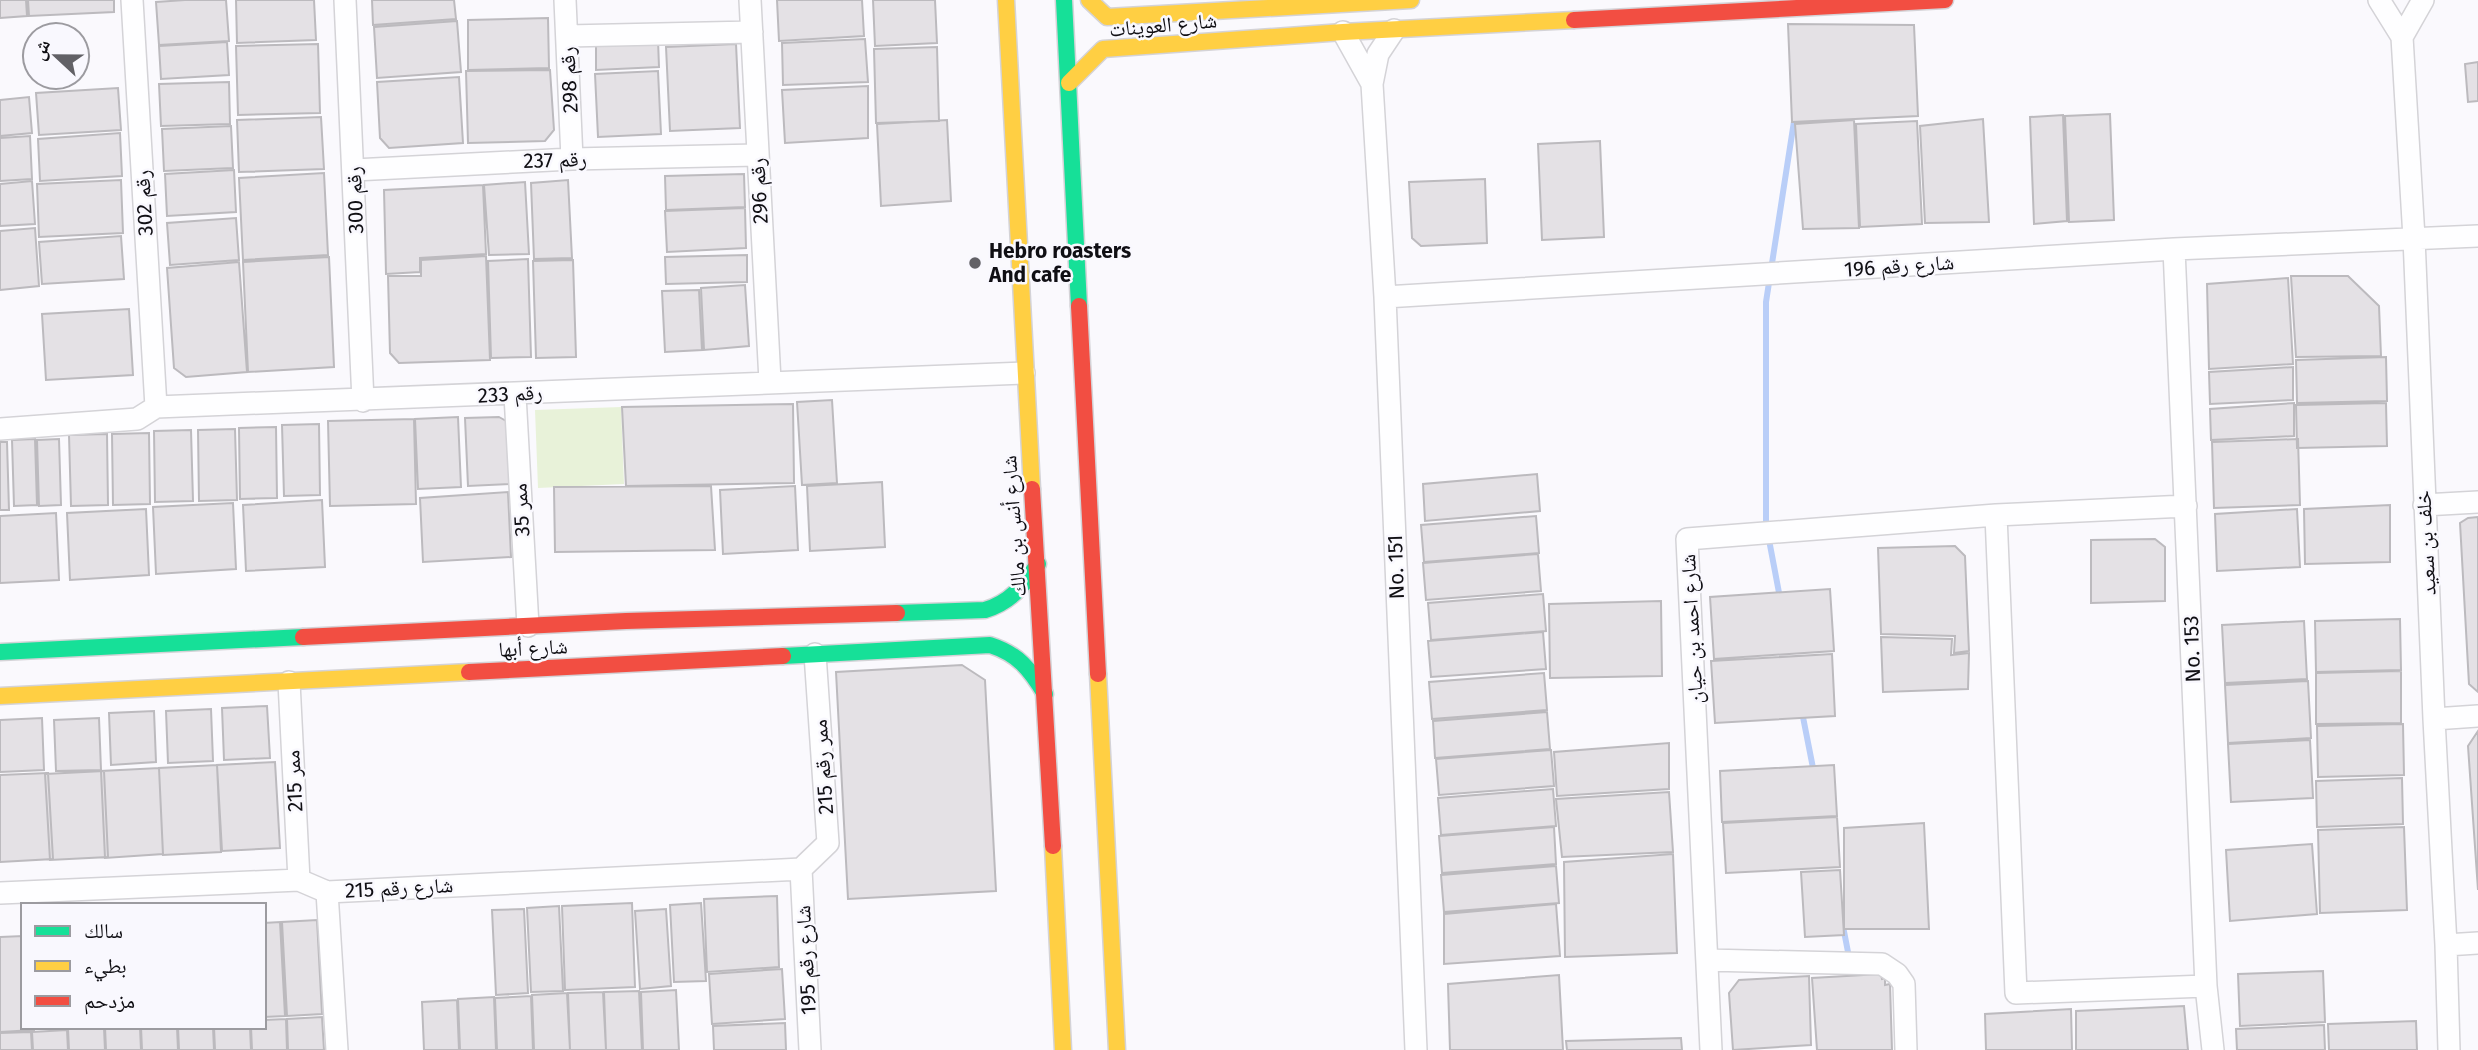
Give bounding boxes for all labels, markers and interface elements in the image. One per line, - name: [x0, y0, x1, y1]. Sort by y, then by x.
- street label: شارع العوينات: [1108, 7, 1218, 43]
- north arrow: [21, 21, 91, 91]
- text: ش: [26, 36, 55, 63]
- street label: رقم 298: [554, 46, 585, 114]
- street label: رقم 237: [523, 146, 587, 175]
- street label: رقم 296: [744, 157, 775, 225]
- street label: رقم 300: [341, 166, 370, 234]
- street label: رقم 302: [129, 169, 160, 237]
- place label: Hebro roasters And cafe: [988, 238, 1131, 288]
- street label: شارع رقم 196: [1843, 249, 1955, 284]
- marker: Hebro roasters And cafe: [967, 255, 983, 271]
- street label: رقم 233: [477, 379, 543, 410]
- street label: شارع أنس بن مالك: [996, 454, 1032, 598]
- street label: ممر 35: [507, 483, 535, 537]
- street label: خلف بن سعيد: [2410, 490, 2442, 596]
- street label: No. 151: [1382, 534, 1410, 600]
- street label: شارع احمد بن حيان: [1675, 553, 1709, 705]
- street label: No. 153: [2178, 615, 2206, 683]
- street label: شارع أبها: [498, 633, 568, 663]
- street label: ممر رقم 215: [807, 718, 840, 815]
- street label: ممر 215: [279, 749, 309, 813]
- street label: شارع رقم 215: [344, 872, 454, 905]
- legend: [21, 903, 266, 1029]
- street label: شارع رقم 195: [790, 904, 823, 1015]
- text: سالك: [84, 918, 123, 944]
- text: بطيء: [84, 953, 127, 982]
- text: مزدحم: [84, 988, 135, 1015]

